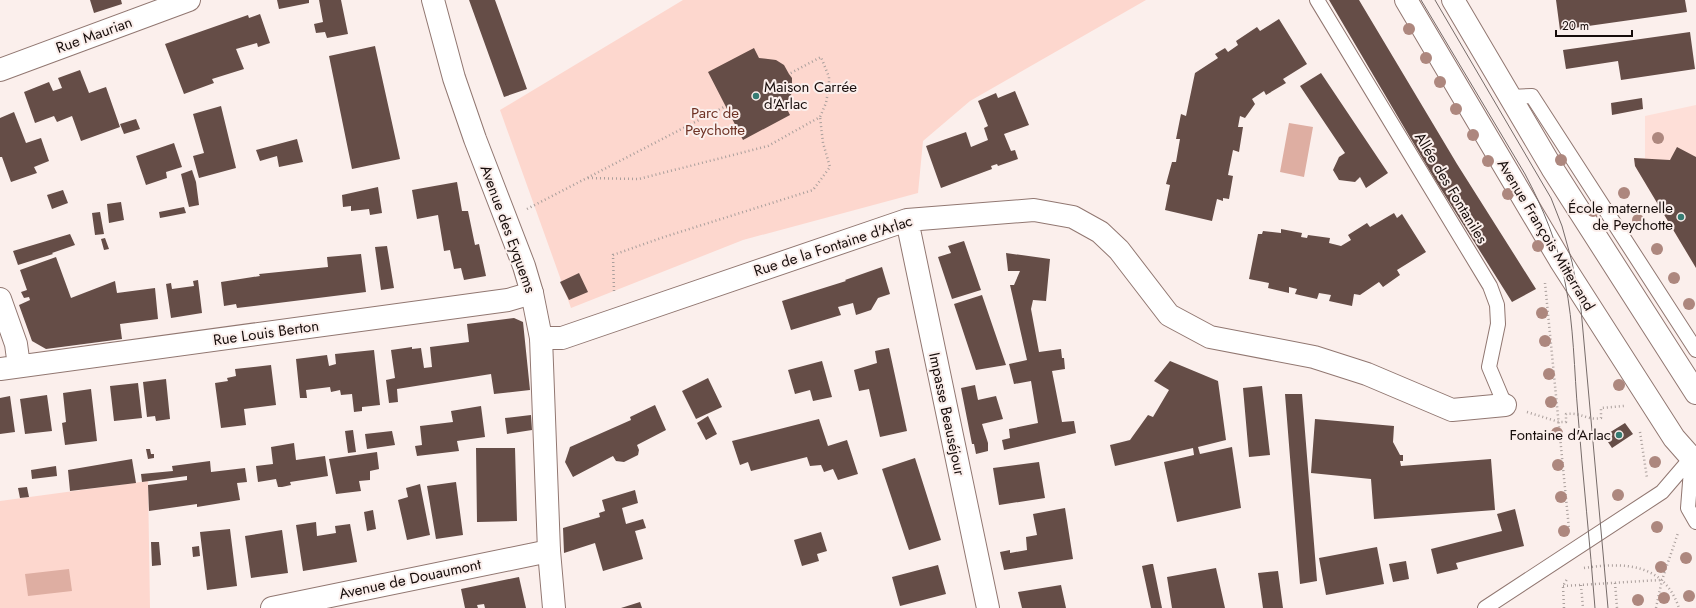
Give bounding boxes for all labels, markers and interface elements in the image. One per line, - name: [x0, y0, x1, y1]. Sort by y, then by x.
- street label: Rue Maurian: [53, 11, 135, 59]
- scale bar: [1556, 12, 1632, 38]
- text: 20 m: [1562, 17, 1589, 35]
- place label: Maison Carrée d'Arlac: [764, 76, 857, 115]
- marker: Maison Carrée d'Arlac: [751, 91, 761, 101]
- park label: Parc de Peychotte: [685, 102, 745, 141]
- street label: Allée des Fontaniles: [1409, 128, 1493, 248]
- street label: Avenue François Mitterrand: [1492, 155, 1600, 315]
- street label: Avenue des Eyquems: [475, 162, 541, 296]
- place label: École maternelle de Peychotte: [1568, 197, 1673, 236]
- street label: Rue de la Fontaine d'Arlac: [751, 210, 915, 282]
- marker: École maternelle de Peychotte: [1676, 212, 1686, 222]
- street label: Rue Louis Berton: [212, 315, 320, 351]
- street label: Impasse Beauséjour: [923, 350, 971, 478]
- place label: Fontaine d'Arlac: [1510, 424, 1611, 446]
- marker: Fontaine d'Arlac: [1614, 430, 1624, 440]
- street label: Avenue de Douaumont: [337, 553, 483, 605]

